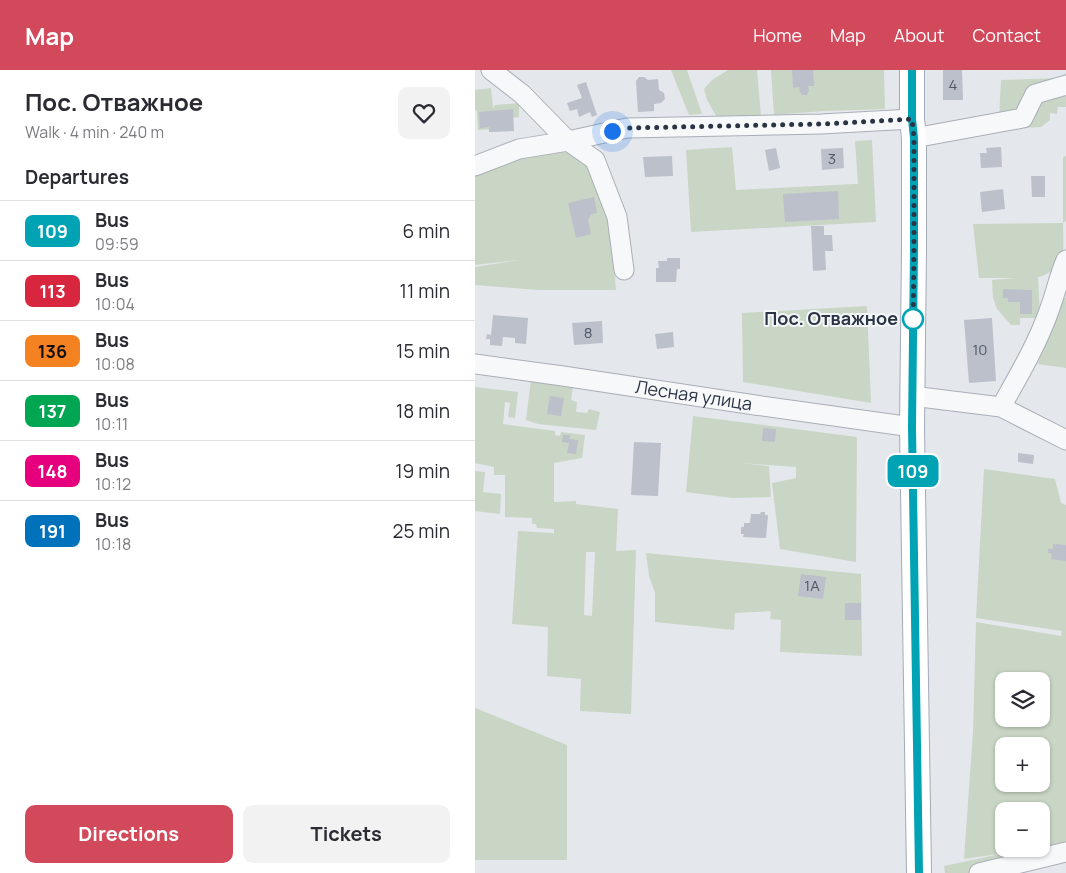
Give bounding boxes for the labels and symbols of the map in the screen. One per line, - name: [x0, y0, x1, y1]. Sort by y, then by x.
- house number: 4: [949, 74, 958, 95]
- your location: [600, 119, 625, 144]
- house number: 3: [828, 148, 836, 169]
- place label: Пос. Отважное: [764, 306, 898, 330]
- marker: Пос. Отважное: [902, 308, 924, 330]
- house number: 8: [584, 322, 592, 343]
- house number: 10: [973, 339, 988, 360]
- street label: Лесная улица: [634, 374, 754, 415]
- line badge: 109: [884, 455, 942, 487]
- house number: 1А: [804, 575, 820, 596]

